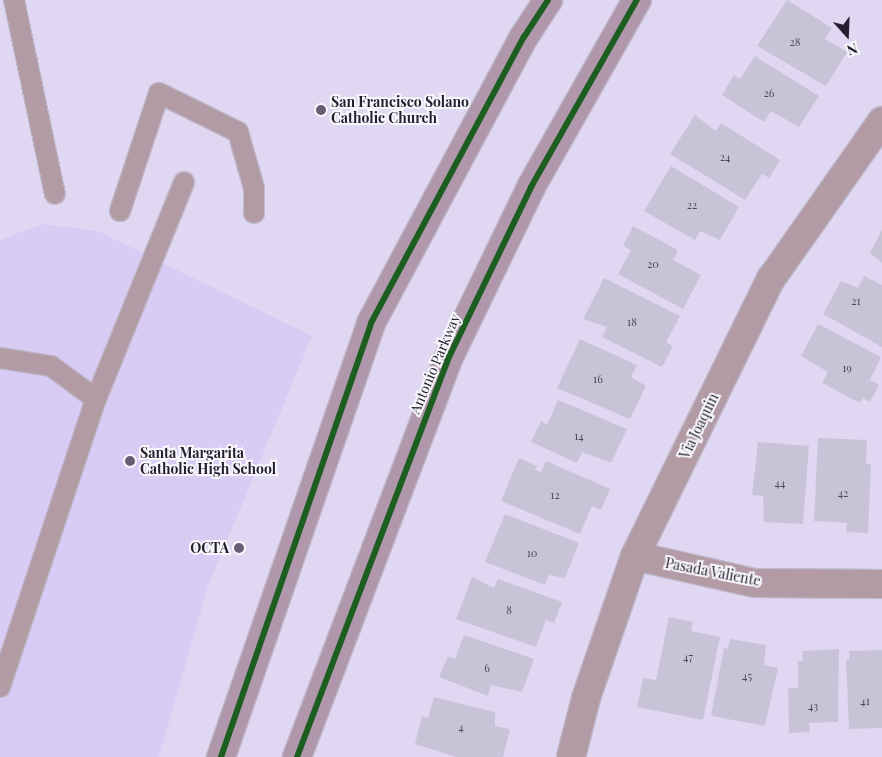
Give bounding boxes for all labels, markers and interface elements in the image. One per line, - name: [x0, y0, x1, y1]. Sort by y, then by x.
- north arrow: [822, 10, 872, 60]
- house number: 28: [790, 35, 800, 49]
- text: N: [844, 39, 860, 60]
- house number: 26: [764, 86, 774, 100]
- place label: San Francisco Solano Catholic Church: [331, 94, 469, 126]
- marker: San Francisco Solano Catholic Church: [315, 104, 327, 116]
- house number: 24: [720, 150, 730, 164]
- house number: 22: [687, 198, 697, 212]
- house number: 20: [647, 257, 659, 271]
- house number: 21: [851, 294, 861, 308]
- street label: Antonio Parkway: [406, 312, 464, 416]
- house number: 18: [627, 315, 637, 329]
- house number: 19: [842, 361, 852, 375]
- house number: 16: [593, 372, 603, 386]
- street label: Via Joaquin: [676, 391, 722, 461]
- house number: 14: [574, 429, 584, 443]
- place label: Santa Margarita Catholic High School: [140, 445, 276, 478]
- marker: Santa Margarita Catholic High School: [124, 455, 136, 467]
- house number: 44: [775, 476, 785, 490]
- house number: 42: [838, 486, 848, 500]
- house number: 12: [550, 488, 560, 502]
- place label: OCTA: [190, 540, 229, 556]
- marker: OCTA: [233, 542, 245, 554]
- house number: 10: [527, 546, 537, 560]
- street label: Pasada Valiente: [664, 554, 762, 590]
- house number: 8: [506, 603, 512, 617]
- house number: 47: [683, 650, 693, 664]
- house number: 6: [484, 661, 490, 675]
- house number: 45: [742, 669, 752, 683]
- house number: 41: [860, 694, 870, 708]
- house number: 43: [808, 699, 818, 713]
- house number: 4: [458, 720, 464, 734]

